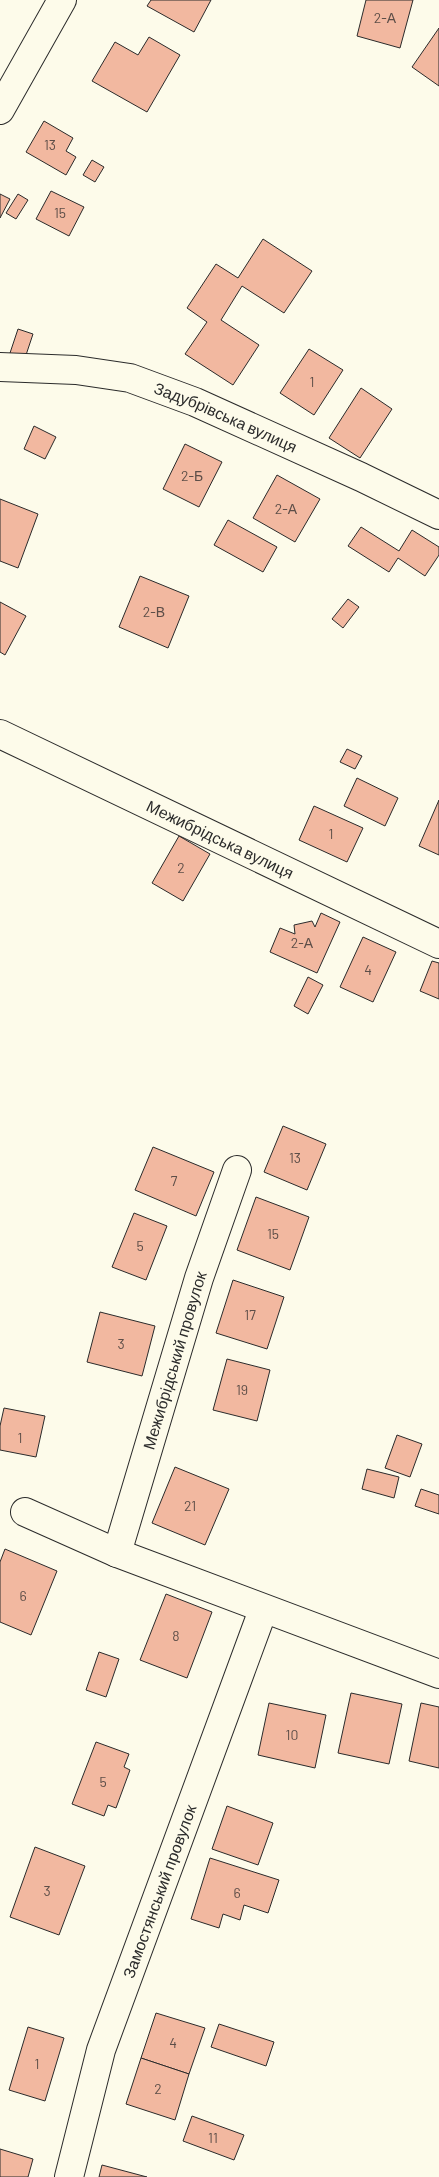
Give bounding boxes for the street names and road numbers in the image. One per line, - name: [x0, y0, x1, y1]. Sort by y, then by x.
- street label: Задубрівська вулиця: [152, 378, 300, 456]
- street label: Межибрідська вулиця: [144, 796, 297, 882]
- street label: Межибрідський провулок: [138, 1268, 210, 1452]
- street label: Замостянський провулок: [118, 1801, 200, 1981]

